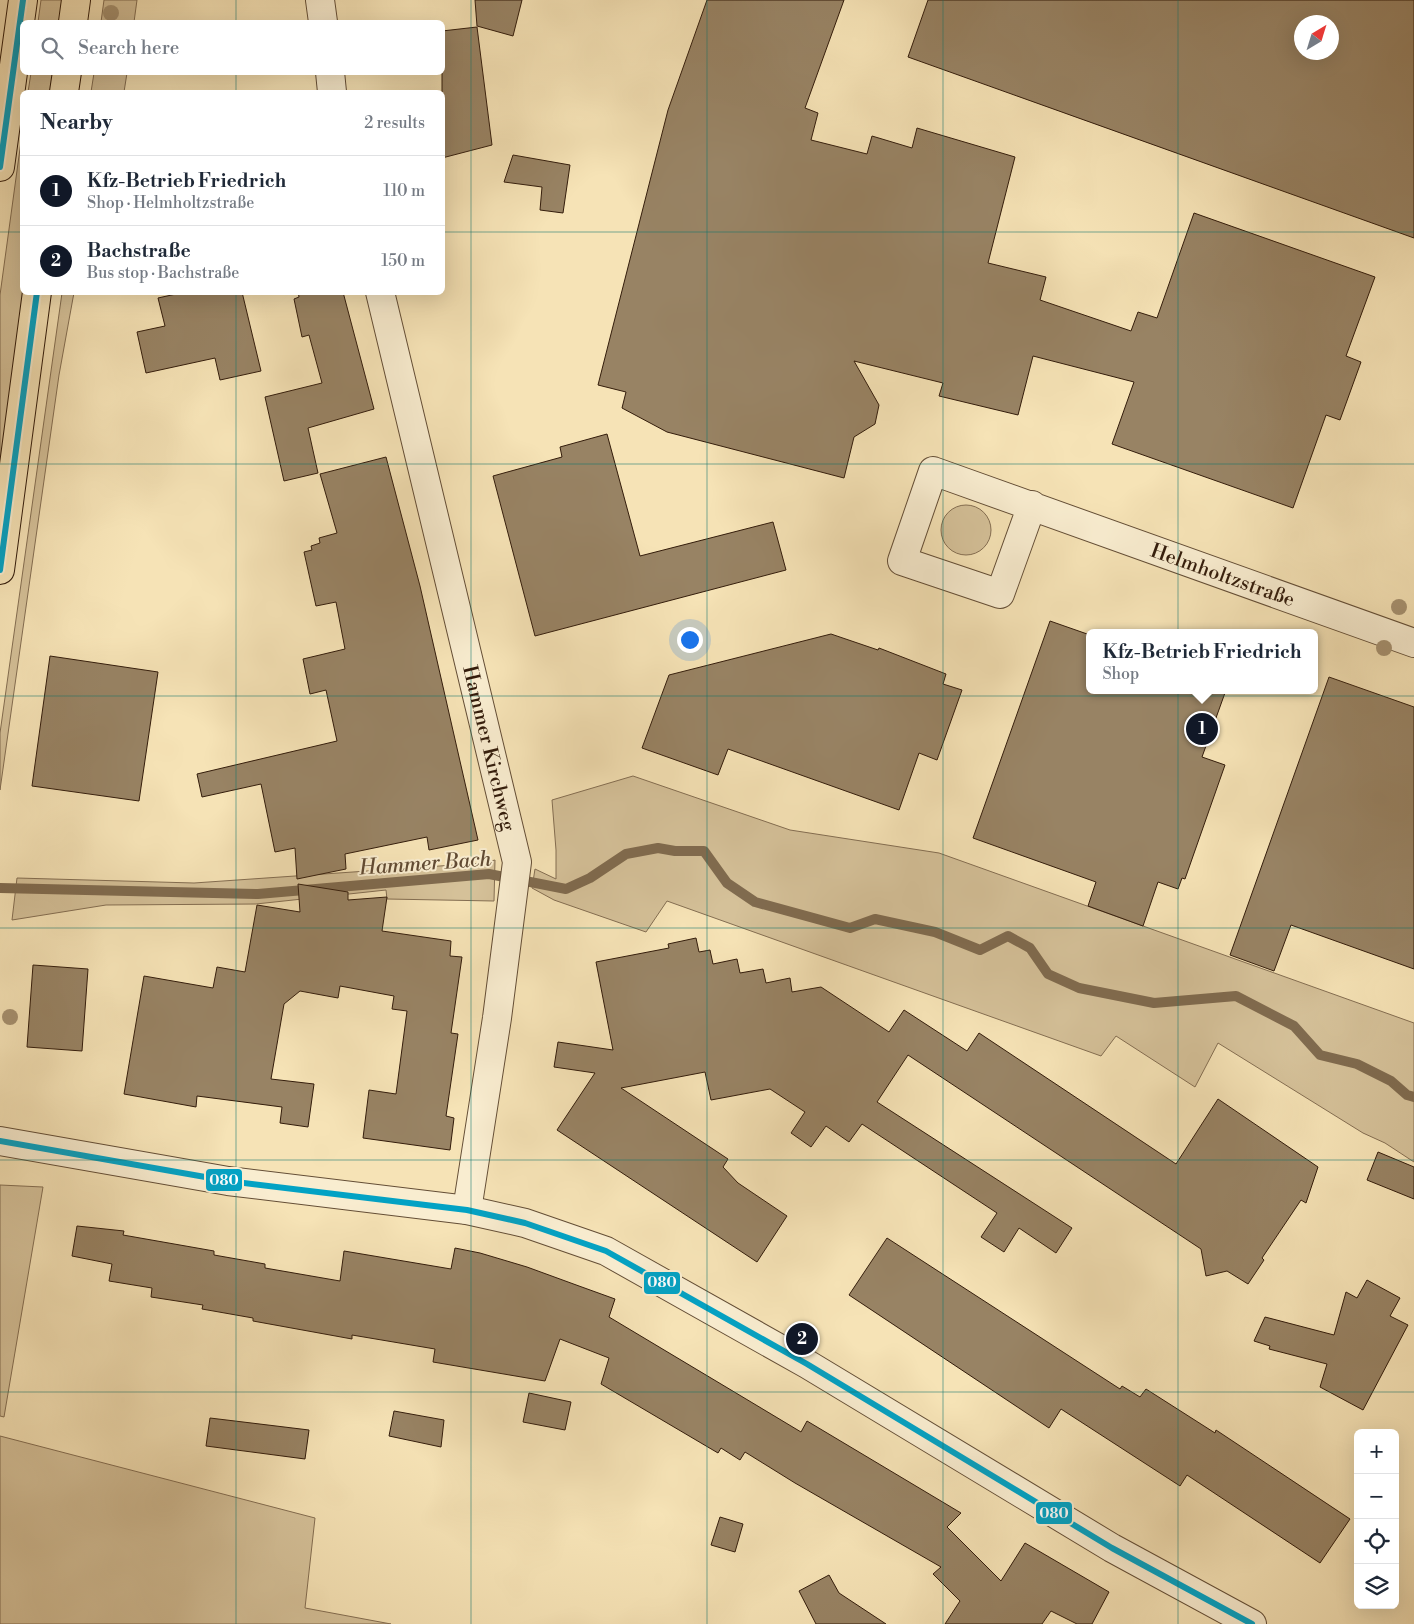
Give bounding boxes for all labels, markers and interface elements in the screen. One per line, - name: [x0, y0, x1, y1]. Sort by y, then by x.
- north arrow: [1294, 15, 1339, 60]
- search box: [20, 20, 445, 75]
- icon: search: [38, 34, 66, 62]
- text: Search here: [78, 36, 179, 60]
- text: Nearby: [40, 110, 113, 136]
- text: 2 results: [364, 113, 425, 133]
- text: Kfz-Betrieb Friedrich: [87, 169, 286, 193]
- text: 1: [52, 181, 60, 201]
- text: 110 m: [383, 181, 425, 201]
- text: Shop · Helmholtzstraße: [87, 193, 254, 213]
- text: Bachstraße: [87, 239, 191, 263]
- text: 2: [51, 251, 61, 271]
- text: 150 m: [381, 251, 425, 271]
- text: Bus stop · Bachstraße: [87, 263, 239, 283]
- street label: Helmholtzstraße: [1147, 539, 1298, 613]
- your location: [677, 627, 703, 653]
- popup: [1086, 629, 1318, 694]
- text: Kfz-Betrieb Friedrich: [1102, 640, 1302, 664]
- street label: Hammer Kirchweg: [456, 663, 520, 834]
- text: Shop: [1102, 664, 1139, 684]
- pin: 1: [1186, 710, 1218, 748]
- water label: Hammer Bach: [357, 846, 492, 882]
- line badge: 080: [205, 1168, 243, 1192]
- text: 080: [209, 1172, 239, 1190]
- line badge: 080: [643, 1271, 681, 1295]
- text: 080: [647, 1274, 677, 1292]
- pin: 2: [786, 1320, 818, 1358]
- map controls: [1354, 1429, 1399, 1609]
- button: +: [1354, 1429, 1399, 1474]
- button: −: [1354, 1474, 1399, 1519]
- line badge: 080: [1035, 1501, 1073, 1525]
- text: 080: [1039, 1505, 1069, 1523]
- button: locate: [1354, 1519, 1399, 1564]
- button: layers: [1354, 1564, 1399, 1609]

